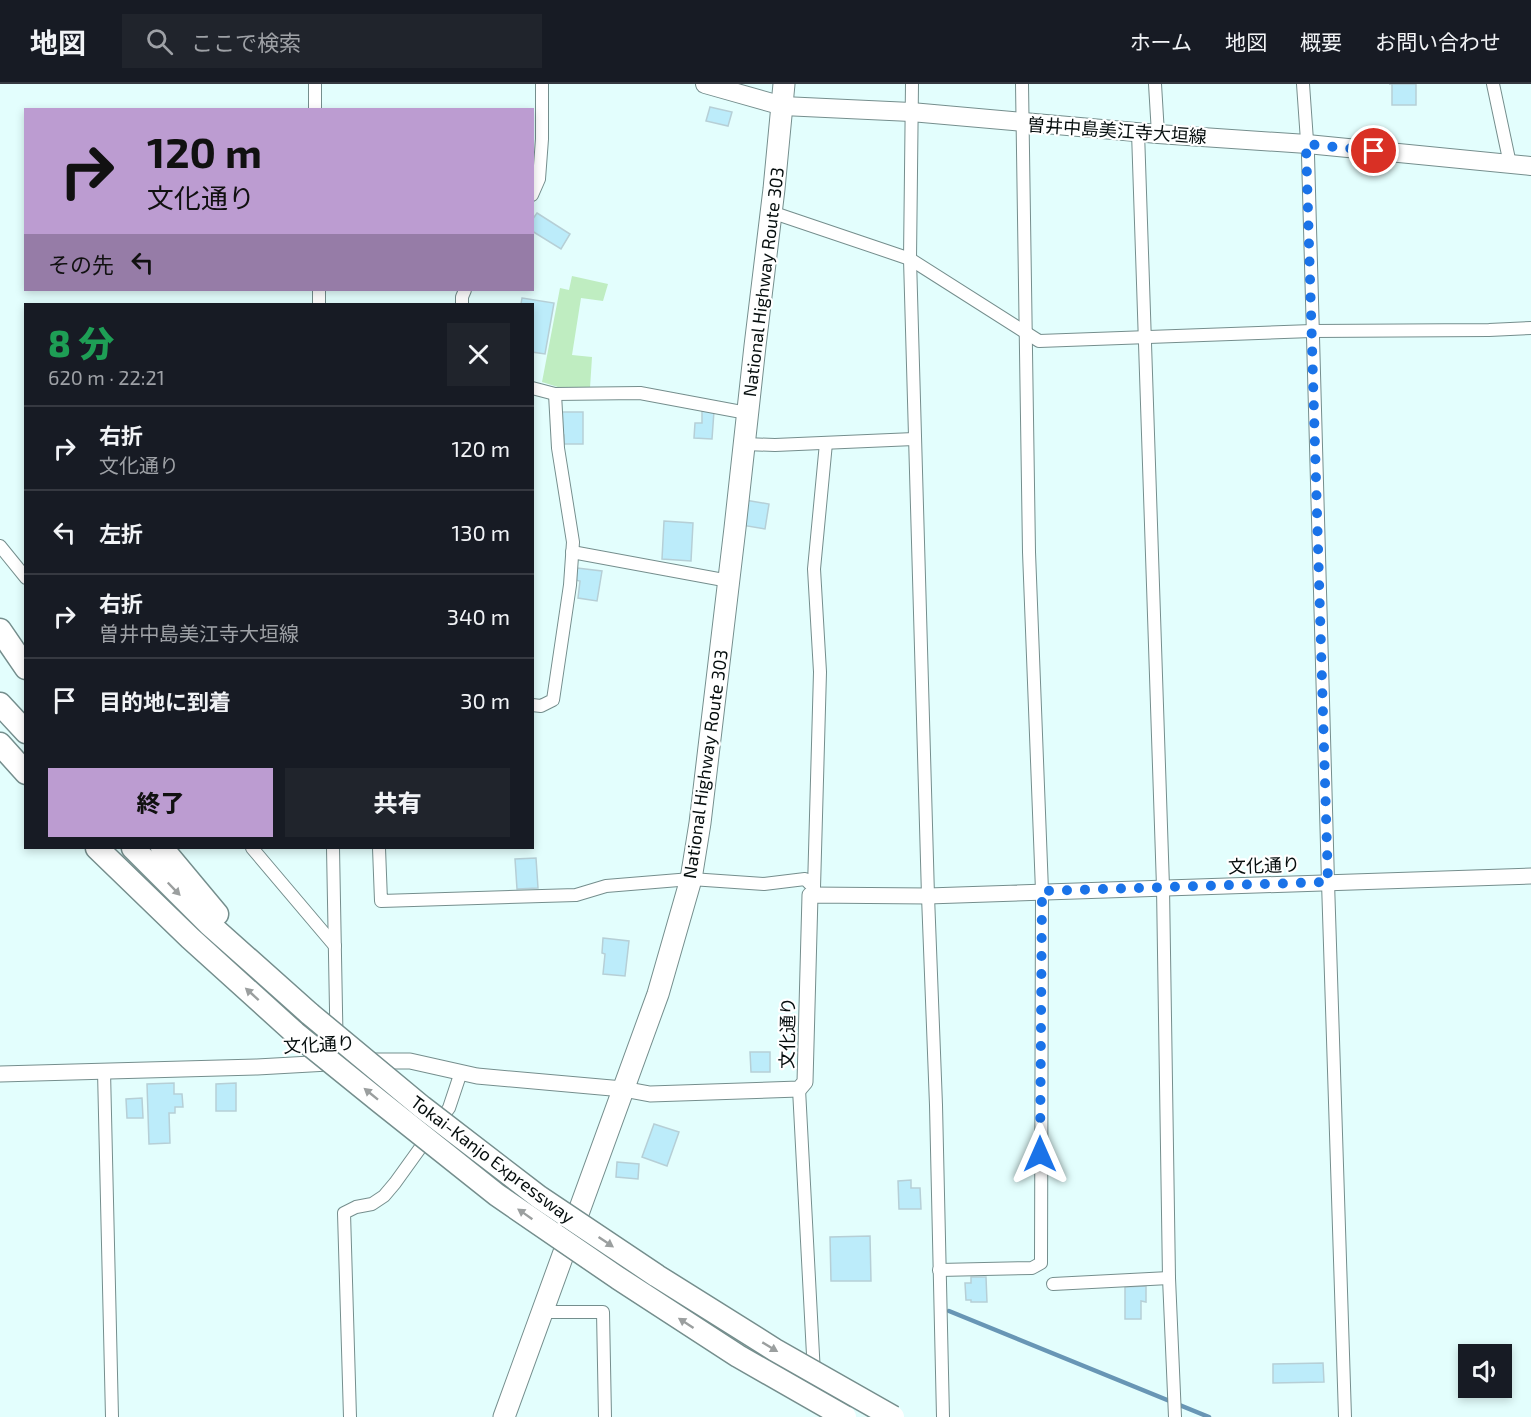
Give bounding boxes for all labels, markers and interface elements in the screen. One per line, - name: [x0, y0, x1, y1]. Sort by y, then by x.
- search box: [122, 14, 542, 68]
- text: 地図: [30, 25, 86, 59]
- icon: search: [143, 25, 176, 58]
- text: ここで検索: [191, 29, 301, 55]
- text: ホーム: [1130, 29, 1192, 54]
- text: 地図: [1225, 29, 1267, 54]
- text: 概要: [1300, 29, 1342, 54]
- text: お問い合わせ: [1375, 29, 1501, 54]
- street label: 曽井中島美江寺大垣線: [1026, 113, 1208, 147]
- pin: [1348, 125, 1399, 176]
- text: 120 m: [147, 126, 262, 176]
- icon: right: [48, 132, 126, 210]
- icon: arrive: [1357, 134, 1390, 167]
- street label: National Highway Route 303: [738, 166, 788, 398]
- text: 文化通り: [147, 181, 255, 213]
- icon: left: [126, 246, 159, 279]
- text: その先: [48, 251, 114, 277]
- text: 8 分: [48, 321, 114, 364]
- button: close: [447, 323, 510, 386]
- text: 620 m · 22:21: [48, 365, 165, 389]
- text: 右折: [99, 422, 143, 448]
- icon: right: [48, 432, 81, 465]
- text: 120 m: [451, 435, 510, 461]
- text: 文化通り: [99, 453, 179, 477]
- icon: left: [48, 516, 81, 549]
- text: 130 m: [452, 519, 510, 545]
- text: 左折: [99, 520, 143, 546]
- text: 右折: [99, 590, 143, 616]
- icon: right: [48, 600, 81, 633]
- text: 340 m: [447, 603, 510, 629]
- text: 曽井中島美江寺大垣線: [99, 621, 299, 645]
- street label: National Highway Route 303: [678, 648, 732, 880]
- icon: arrive: [48, 684, 81, 717]
- text: 30 m: [460, 687, 510, 713]
- text: 目的地に到着: [99, 688, 231, 714]
- button: 終了: [48, 768, 273, 837]
- button: 共有: [285, 768, 510, 837]
- street label: 文化通り: [1228, 853, 1300, 877]
- one-way arrow: [167, 882, 181, 896]
- one-way arrow: [245, 988, 260, 1001]
- street label: 文化通り: [775, 997, 799, 1069]
- street label: 文化通り: [282, 1031, 356, 1057]
- one-way arrow: [363, 1088, 379, 1101]
- street label: Tokai-Kanjo Expressway: [407, 1090, 580, 1228]
- position arrow: [1008, 1122, 1072, 1186]
- one-way arrow: [517, 1208, 533, 1220]
- one-way arrow: [598, 1236, 614, 1247]
- one-way arrow: [678, 1317, 695, 1328]
- one-way arrow: [762, 1341, 778, 1352]
- map controls: [1458, 1344, 1512, 1398]
- button: sound: [1458, 1344, 1512, 1398]

